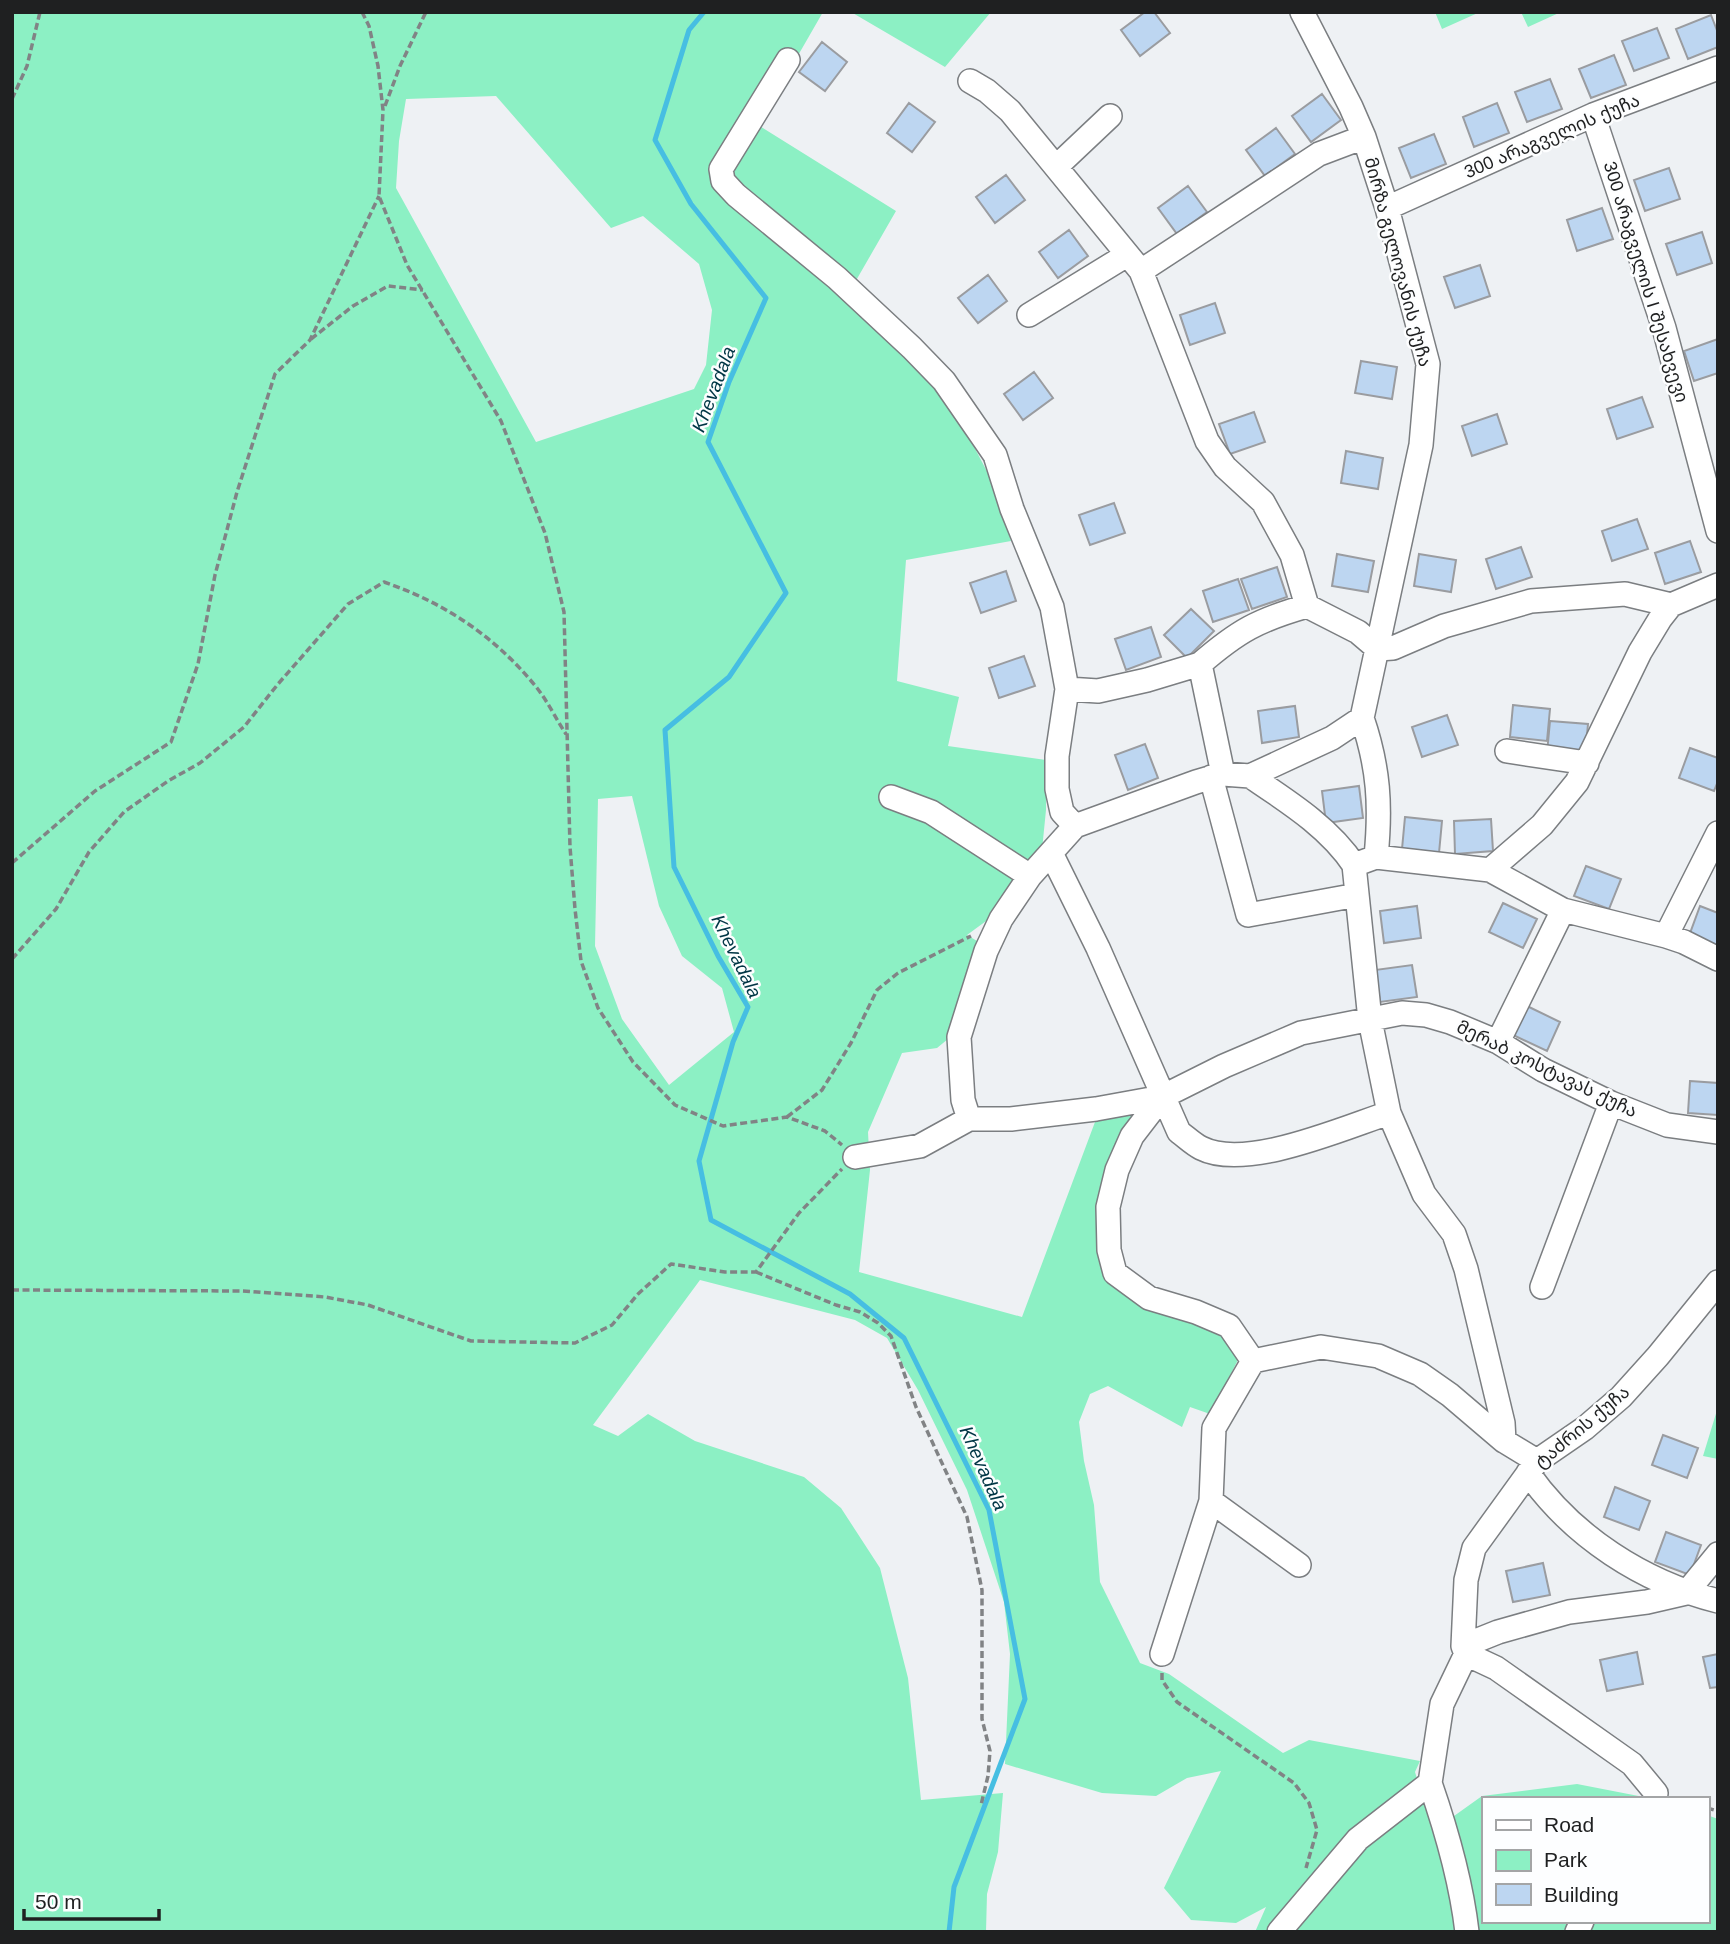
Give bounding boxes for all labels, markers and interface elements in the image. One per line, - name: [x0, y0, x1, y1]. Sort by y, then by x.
- street label: 300 არაგველის ქუჩა: [1461, 90, 1643, 183]
- street label: მირზა გელოვანის ქუჩა: [1359, 155, 1436, 369]
- street label: 300 არაგველის I შესახვევი: [1599, 159, 1692, 405]
- water label: Khevadala: [688, 344, 739, 435]
- water label: Khevadala: [707, 911, 766, 1001]
- street label: მერაბ კოსტავას ქუჩა: [1453, 1017, 1640, 1122]
- street label: ტაძრის ქუჩა: [1531, 1382, 1634, 1473]
- water label: Khevadala: [956, 1423, 1011, 1513]
- legend: [1482, 1797, 1709, 1923]
- text: Road: [1544, 1813, 1594, 1836]
- text: Park: [1544, 1848, 1588, 1871]
- scale bar: [24, 1878, 159, 1922]
- text: Building: [1544, 1883, 1619, 1906]
- text: 50 m: [35, 1890, 82, 1913]

